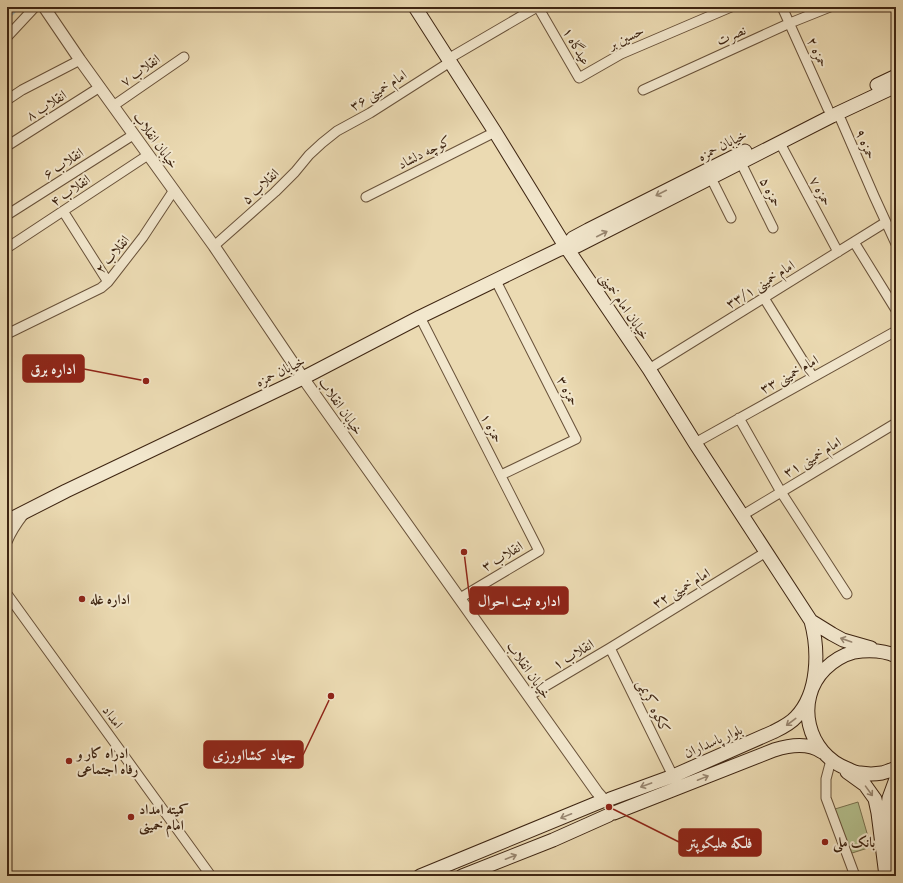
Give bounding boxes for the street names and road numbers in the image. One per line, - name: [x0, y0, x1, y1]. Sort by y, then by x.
- street label: نصرت: [714, 21, 750, 52]
- street label: حسین بر: [604, 22, 648, 57]
- street label: عیدگاه ۱: [556, 24, 594, 70]
- street label: حمزه ۲: [801, 34, 832, 71]
- street label: انقلاب ۷: [117, 51, 165, 93]
- street label: امام خمینی ۳۶: [347, 66, 412, 118]
- street label: انقلاب ۸: [23, 86, 71, 127]
- street label: خیابان انقلاب: [127, 108, 182, 174]
- street label: خیابان حمزه: [695, 126, 751, 168]
- street label: حمزه ۹: [849, 126, 879, 163]
- street label: کوچه دلشاد: [395, 132, 455, 176]
- street label: انقلاب ۶: [40, 144, 88, 185]
- street label: انقلاب ۵: [238, 165, 285, 210]
- street label: انقلاب ۴: [47, 171, 95, 212]
- street label: حمزه ۷: [803, 173, 835, 210]
- street label: حمزه ۵: [753, 174, 785, 211]
- street label: انقلاب ۲: [91, 232, 136, 279]
- street label: امام خمینی ۳۳/۱: [723, 256, 800, 316]
- street label: خیابان امام خمینی: [593, 269, 653, 345]
- street label: امام خمینی ۳۳: [757, 351, 823, 401]
- street label: خیابان حمزه: [253, 352, 309, 393]
- street label: حمزه ۳: [550, 373, 582, 410]
- street label: خیابان انقلاب: [312, 374, 367, 440]
- street label: حمزه ۱: [474, 410, 506, 447]
- street label: امام خمینی ۳۱: [780, 434, 846, 485]
- street label: انقلاب ۳: [479, 538, 527, 578]
- street label: امام خمینی ۳۲: [649, 565, 715, 616]
- street label: انقلاب ۱: [550, 636, 598, 676]
- street label: خیابان انقلاب: [500, 638, 555, 704]
- street label: ککوه کریمی: [631, 677, 674, 737]
- street label: امداد: [96, 702, 127, 734]
- street label: بلوار پاسداران: [681, 721, 747, 765]

